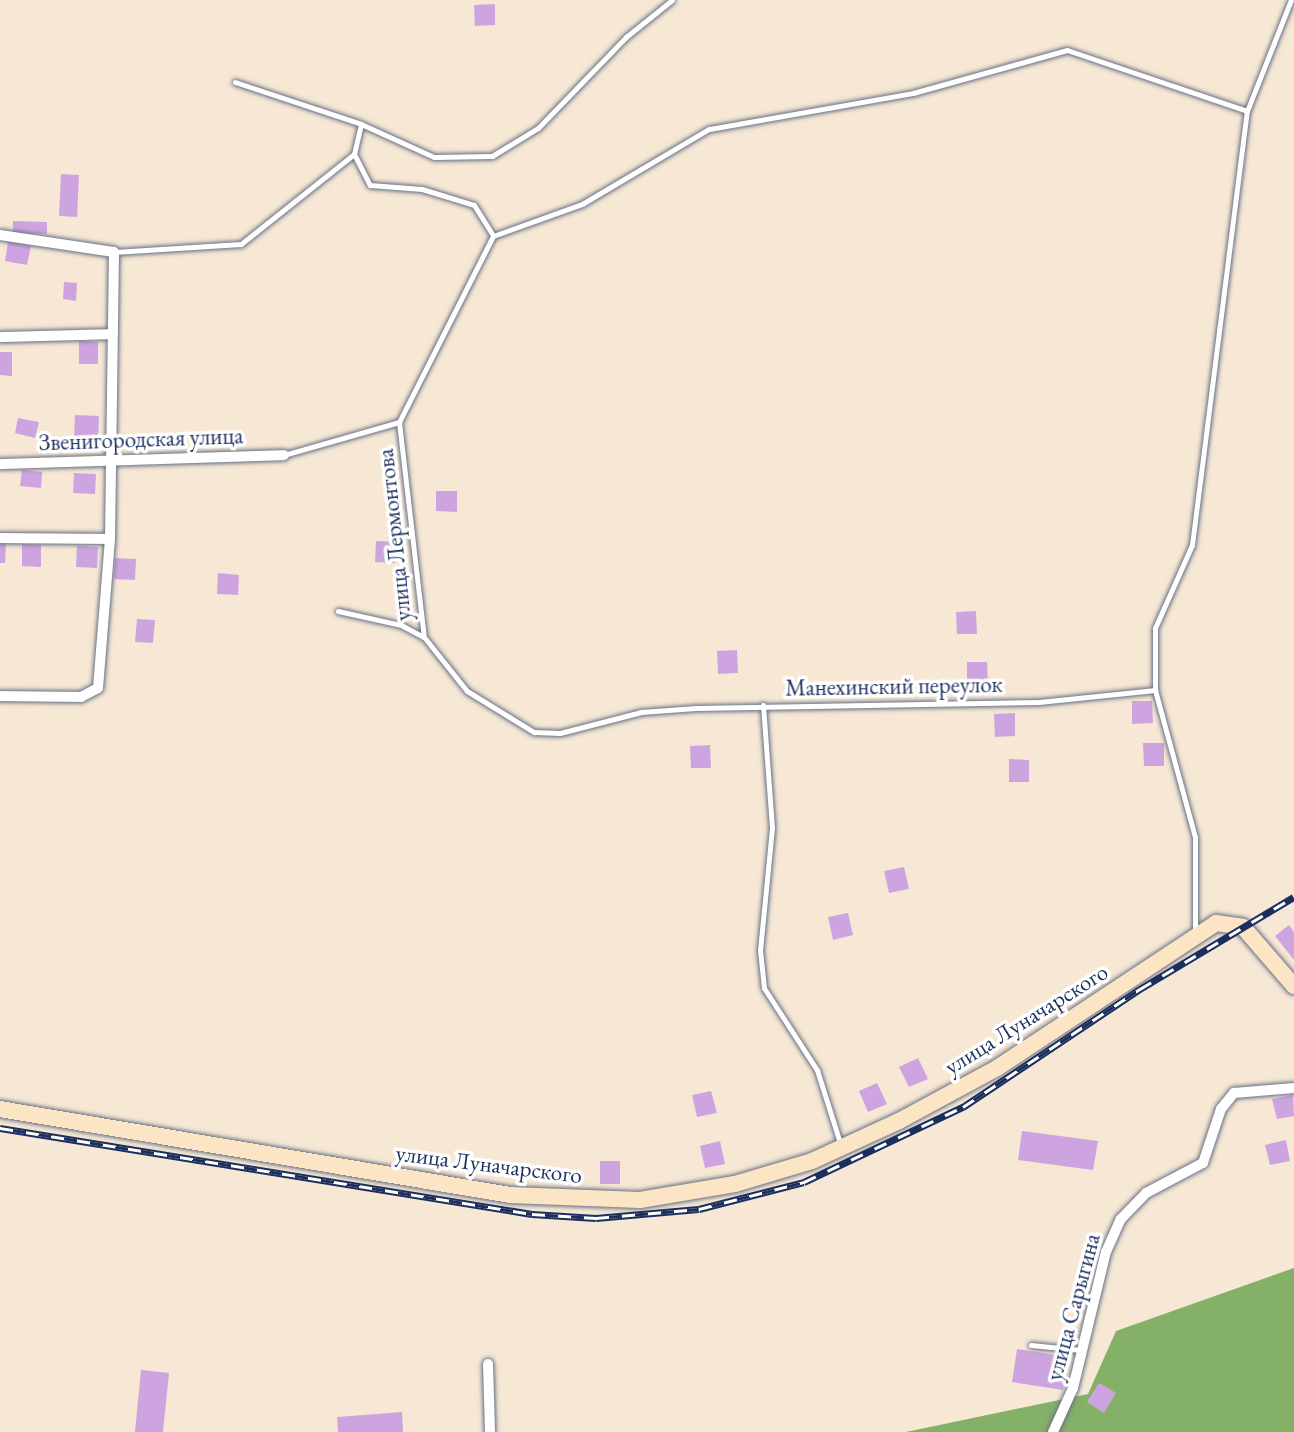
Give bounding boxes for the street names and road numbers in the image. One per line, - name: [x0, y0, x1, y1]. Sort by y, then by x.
- street label: Звенигородская улица: [38, 422, 244, 456]
- street label: улица Лермонтова: [371, 448, 417, 622]
- street label: Манехинский переулок: [785, 670, 1003, 702]
- street label: улица Луначарского: [939, 958, 1113, 1080]
- street label: улица Луначарского: [394, 1139, 584, 1189]
- street label: улица Сарыгина: [1040, 1230, 1106, 1384]

